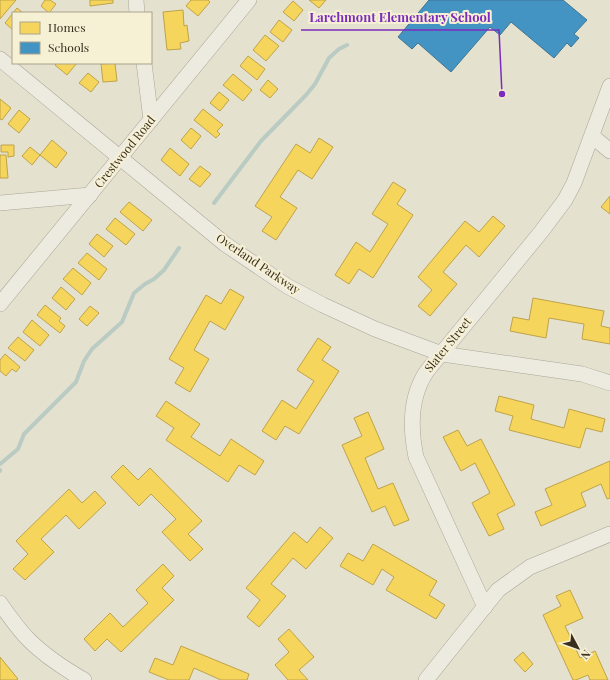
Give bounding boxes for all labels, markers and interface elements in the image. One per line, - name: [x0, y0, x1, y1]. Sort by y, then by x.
- callout: Larchmont Elementary School: [301, 5, 499, 30]
- text: Larchmont Elementary School: [309, 8, 491, 25]
- legend: [12, 12, 152, 64]
- text: Homes: [48, 19, 86, 35]
- text: Schools: [48, 39, 89, 55]
- street label: Crestwood Road: [90, 112, 158, 191]
- street label: Overland Parkway: [213, 229, 304, 297]
- street label: Slater Street: [420, 313, 475, 375]
- north arrow: [558, 628, 598, 668]
- text: N: [578, 647, 594, 663]

